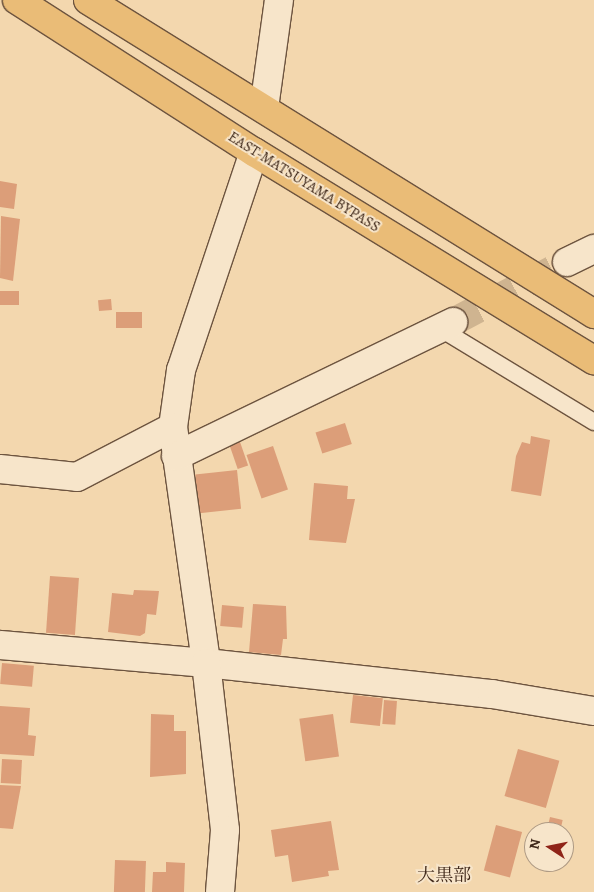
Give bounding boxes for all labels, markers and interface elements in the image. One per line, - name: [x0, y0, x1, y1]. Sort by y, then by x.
- street label: EAST-MATSUYAMA BYPASS: [225, 128, 383, 236]
- north arrow: [524, 822, 574, 872]
- text: N: [524, 837, 545, 851]
- district label: 大黒部: [417, 864, 471, 886]

